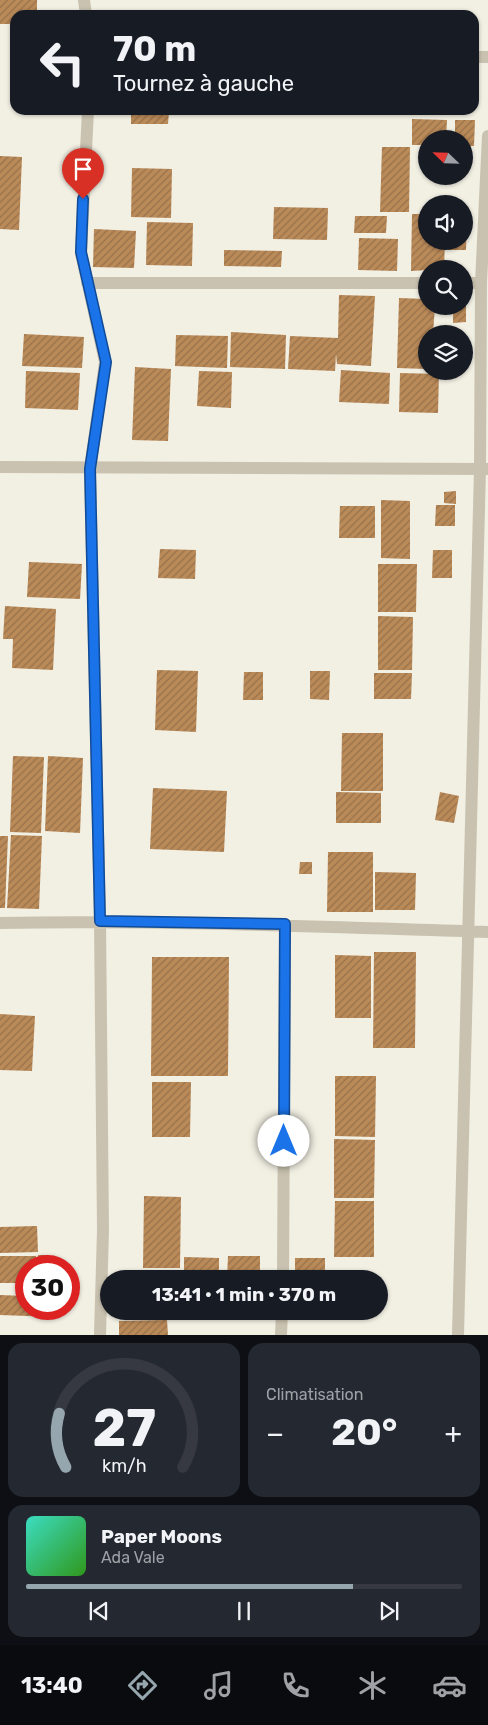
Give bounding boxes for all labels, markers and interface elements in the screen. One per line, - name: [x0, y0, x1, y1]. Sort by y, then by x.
- text: 70 m: [113, 28, 196, 70]
- icon: left: [30, 30, 95, 95]
- text: Tournez à gauche: [113, 70, 294, 97]
- north arrow: [418, 130, 472, 185]
- map controls: [418, 130, 473, 380]
- pin: [62, 148, 104, 199]
- icon: arrive: [69, 155, 97, 183]
- button: sound: [418, 195, 473, 250]
- button: search: [418, 260, 473, 315]
- button: layers: [418, 325, 473, 380]
- position arrow: [257, 1114, 309, 1166]
- speed limit sign: 30: [15, 1255, 80, 1320]
- text: 13:41 · 1 min · 370 m: [152, 1283, 336, 1306]
- text: Climatisation: [266, 1385, 363, 1404]
- text: 27: [92, 1397, 156, 1459]
- text: 20°: [331, 1409, 397, 1455]
- text: −: [266, 1417, 284, 1450]
- text: +: [445, 1417, 462, 1450]
- text: km/h: [102, 1455, 146, 1476]
- text: Paper Moons: [101, 1525, 222, 1548]
- text: Ada Vale: [101, 1548, 165, 1567]
- icon: previous: [85, 1597, 113, 1625]
- icon: pause: [230, 1597, 258, 1625]
- icon: next: [375, 1597, 403, 1625]
- icon: directions: [125, 1668, 160, 1703]
- icon: music: [201, 1668, 236, 1703]
- icon: phone: [278, 1668, 313, 1703]
- icon: climate: [355, 1668, 390, 1703]
- icon: car: [432, 1668, 467, 1703]
- text: 13:40: [21, 1672, 83, 1699]

